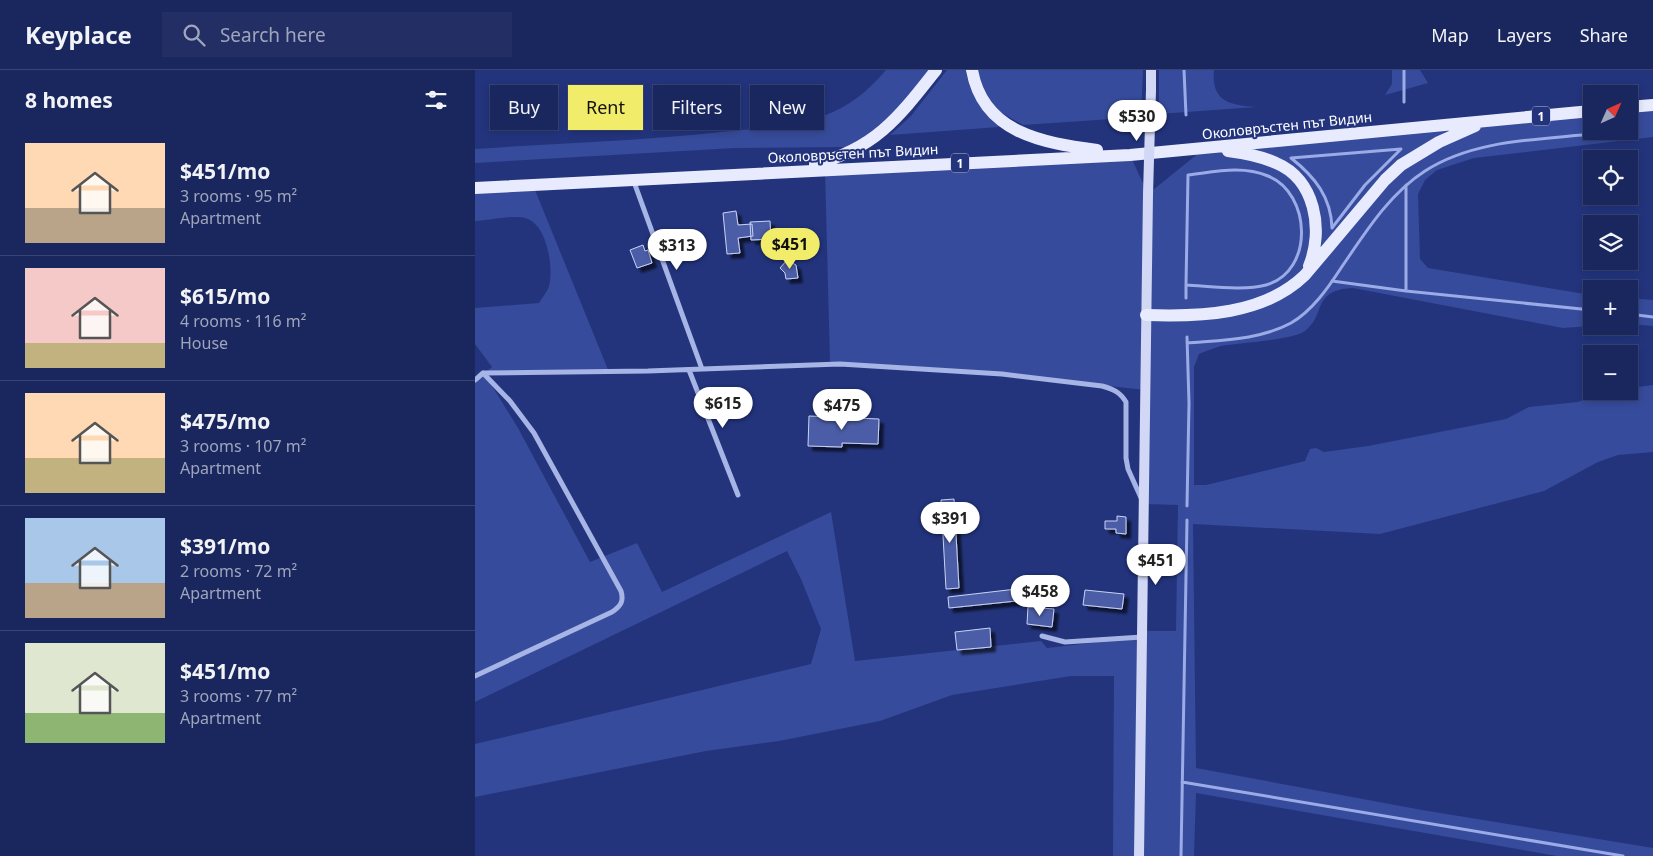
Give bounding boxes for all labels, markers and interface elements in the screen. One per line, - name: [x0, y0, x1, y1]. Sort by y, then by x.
- search box: [162, 12, 512, 57]
- text: Keyplace: [25, 18, 132, 51]
- icon: search: [180, 21, 208, 49]
- text: Search here: [220, 22, 326, 48]
- text: Map: [1431, 23, 1469, 47]
- text: Layers: [1497, 23, 1552, 47]
- text: Share: [1580, 23, 1628, 47]
- chip: Buy: [490, 85, 558, 130]
- chip: Rent: [568, 85, 643, 130]
- chip: Filters: [653, 85, 740, 130]
- chip: New: [750, 85, 824, 130]
- north arrow: [1583, 85, 1637, 140]
- map controls: [1583, 85, 1638, 400]
- text: 8 homes: [25, 86, 113, 114]
- icon: filters: [422, 86, 450, 114]
- pin: $530: [1107, 100, 1167, 142]
- text: $530: [1119, 105, 1155, 127]
- road number: 1: [1532, 106, 1550, 126]
- street label: Околовръстен път Видин: [1201, 107, 1373, 143]
- street label: Околовръстен път Видин: [767, 139, 939, 167]
- button: locate: [1583, 150, 1638, 205]
- road number: 1: [951, 154, 969, 172]
- text: $451/mo: [180, 157, 270, 185]
- icon: home: [65, 163, 125, 223]
- text: 3 rooms · 95 m²: [180, 185, 297, 207]
- text: Apartment: [180, 207, 261, 229]
- button: layers: [1583, 215, 1638, 270]
- pin: $313: [647, 228, 707, 271]
- pin: $451: [760, 228, 820, 270]
- text: $451: [772, 233, 808, 255]
- text: $313: [659, 234, 695, 256]
- button: +: [1583, 280, 1638, 335]
- text: $615/mo: [180, 282, 270, 310]
- icon: home: [65, 288, 125, 348]
- text: 4 rooms · 116 m²: [180, 310, 306, 332]
- text: House: [180, 332, 228, 354]
- button: −: [1583, 345, 1638, 400]
- pin: $615: [693, 386, 753, 429]
- pin: $475: [812, 388, 872, 431]
- text: $615: [705, 392, 741, 414]
- text: $475: [824, 394, 860, 416]
- text: $475/mo: [180, 407, 270, 435]
- icon: home: [65, 413, 125, 473]
- text: 3 rooms · 107 m²: [180, 435, 306, 457]
- text: Apartment: [180, 457, 261, 479]
- pin: $391: [920, 502, 980, 544]
- text: $391: [932, 507, 968, 529]
- text: $391/mo: [180, 532, 270, 560]
- icon: home: [65, 538, 125, 598]
- pin: $451: [1126, 544, 1186, 586]
- text: $451: [1138, 549, 1174, 571]
- text: 2 rooms · 72 m²: [180, 560, 297, 582]
- pin: $458: [1010, 574, 1070, 617]
- text: $458: [1022, 580, 1058, 602]
- text: Apartment: [180, 582, 261, 604]
- text: $451/mo: [180, 657, 270, 685]
- icon: home: [65, 663, 125, 723]
- text: 3 rooms · 77 m²: [180, 685, 297, 707]
- text: Apartment: [180, 707, 261, 729]

